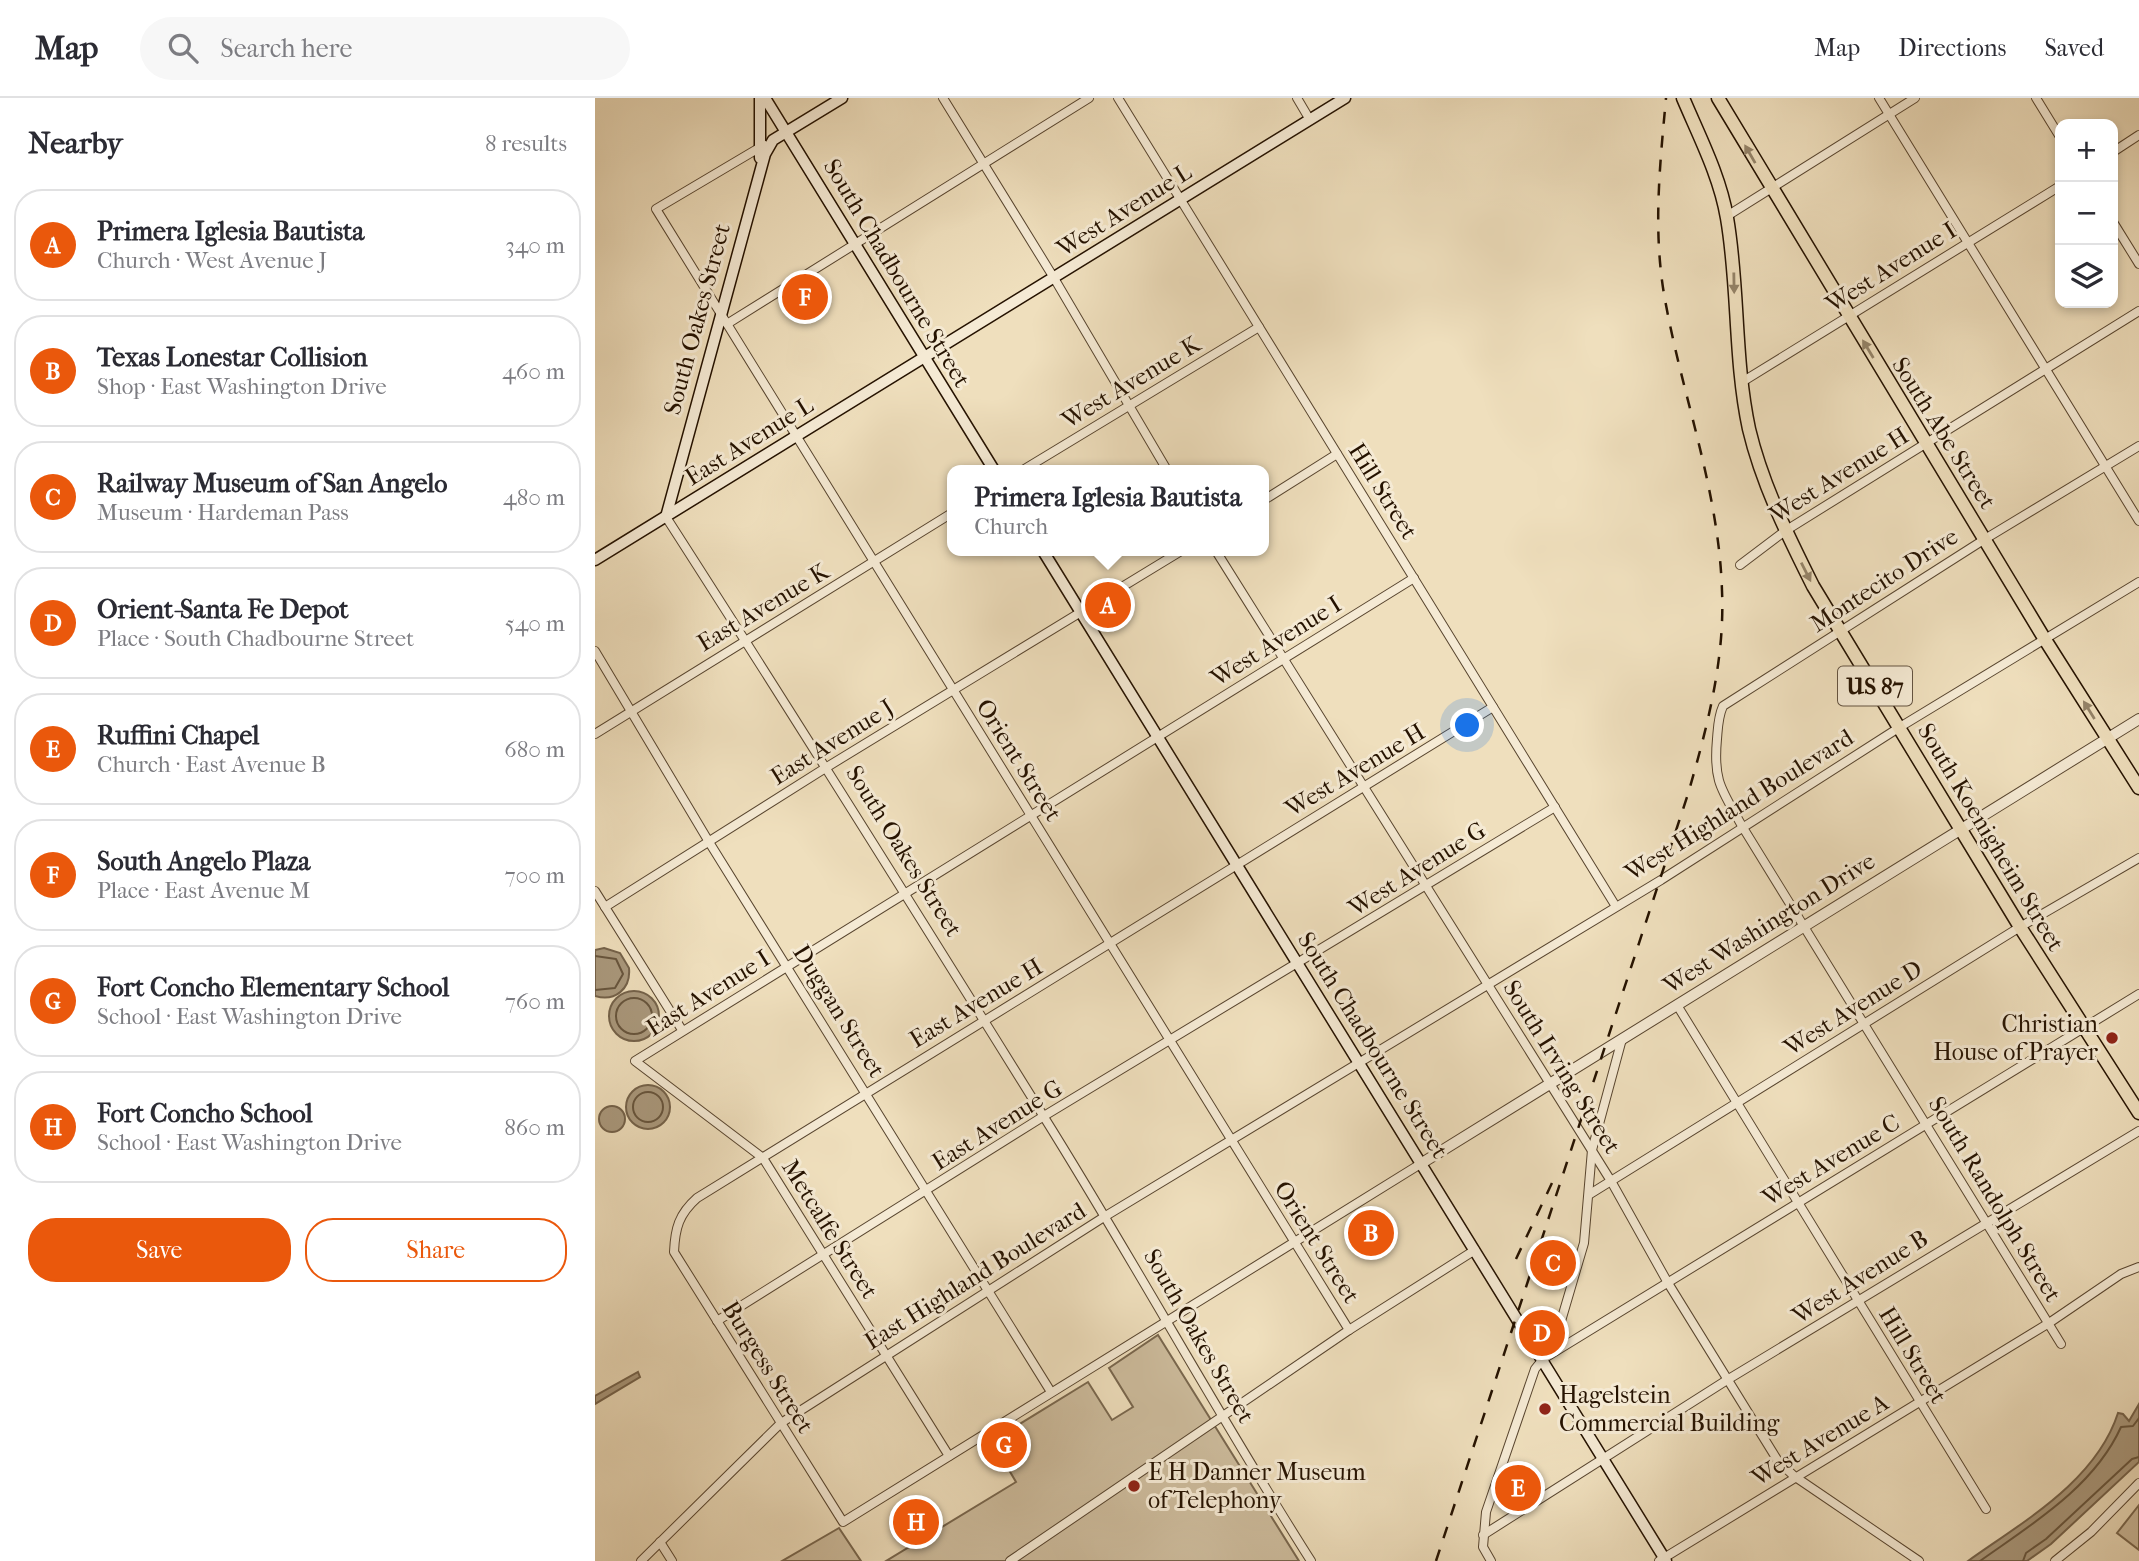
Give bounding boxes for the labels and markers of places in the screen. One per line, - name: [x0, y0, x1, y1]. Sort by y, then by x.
- pin: F: [782, 271, 828, 323]
- pin: A: [1085, 579, 1131, 631]
- place label: Christian House of Prayer: [1933, 1010, 2099, 1066]
- marker: Christian House of Prayer: [2104, 1030, 2120, 1046]
- pin: B: [1348, 1207, 1394, 1259]
- pin: C: [1530, 1237, 1576, 1289]
- pin: D: [1519, 1307, 1565, 1359]
- place label: Hagelstein Commercial Building: [1559, 1381, 1780, 1437]
- marker: Hagelstein Commercial Building: [1537, 1401, 1553, 1417]
- pin: G: [981, 1419, 1027, 1471]
- place label: E H Danner Museum of Telephony: [1148, 1458, 1366, 1514]
- pin: E: [1495, 1462, 1541, 1514]
- marker: E H Danner Museum of Telephony: [1126, 1478, 1142, 1494]
- pin: H: [893, 1496, 939, 1548]

